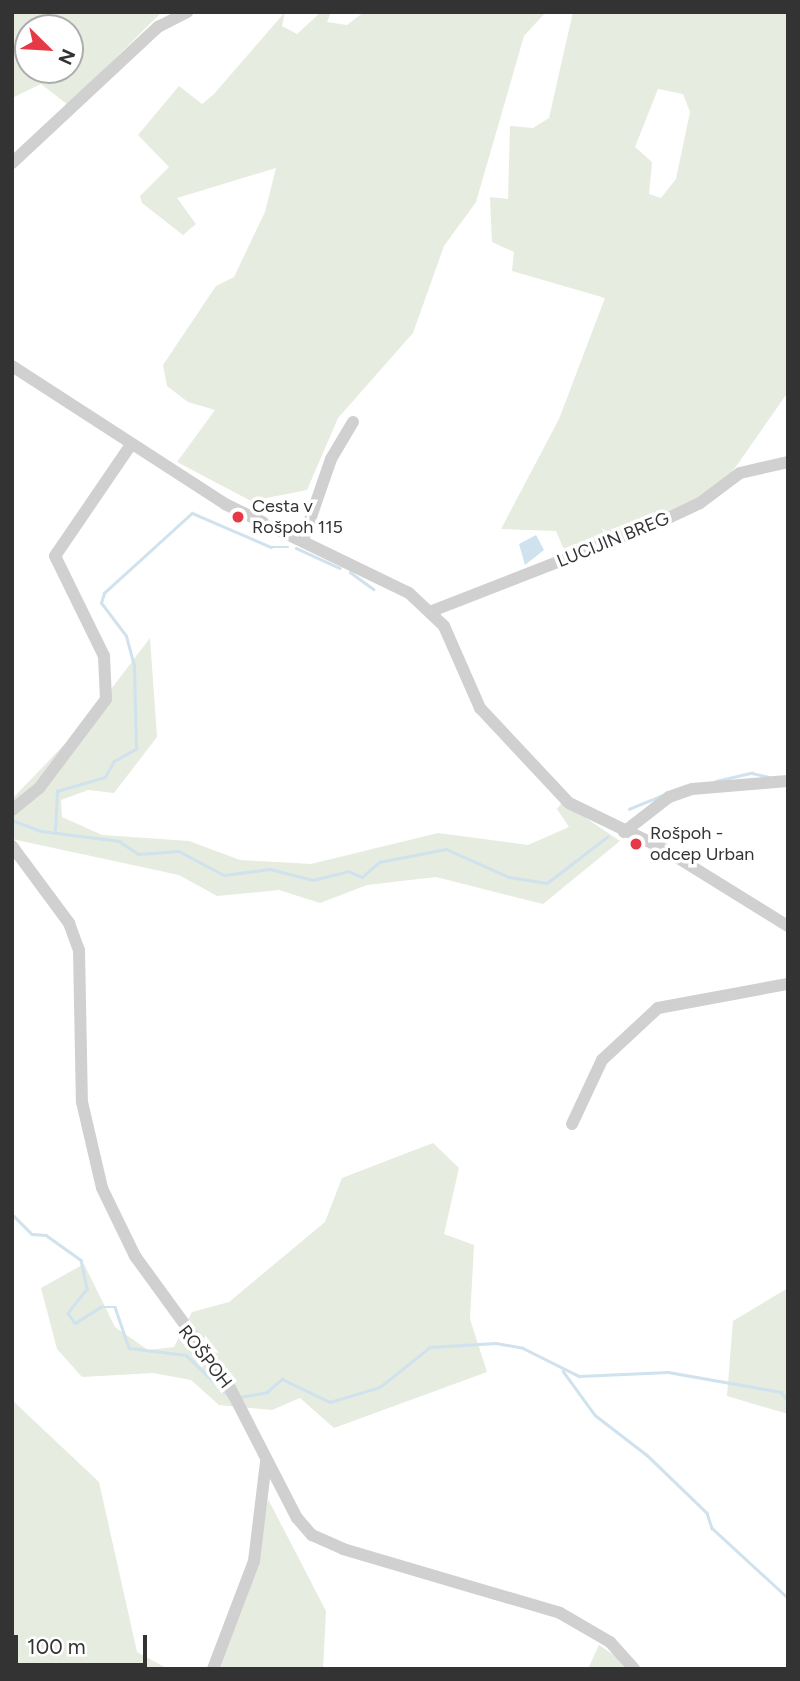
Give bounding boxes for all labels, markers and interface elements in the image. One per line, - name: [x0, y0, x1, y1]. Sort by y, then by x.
- north arrow: [14, 14, 84, 84]
- text: N: [53, 46, 80, 68]
- place label: Cesta v Rošpoh 115: [252, 496, 343, 538]
- street label: LUCIJIN BREG: [554, 508, 672, 572]
- marker: Cesta v Rošpoh 115: [230, 509, 246, 525]
- place label: Rošpoh - odcep Urban: [650, 823, 754, 866]
- marker: Rošpoh - odcep Urban: [628, 836, 644, 852]
- street label: ROŠPOH: [174, 1321, 236, 1393]
- scale bar: [18, 1622, 150, 1666]
- text: 100 m: [27, 1634, 86, 1659]

